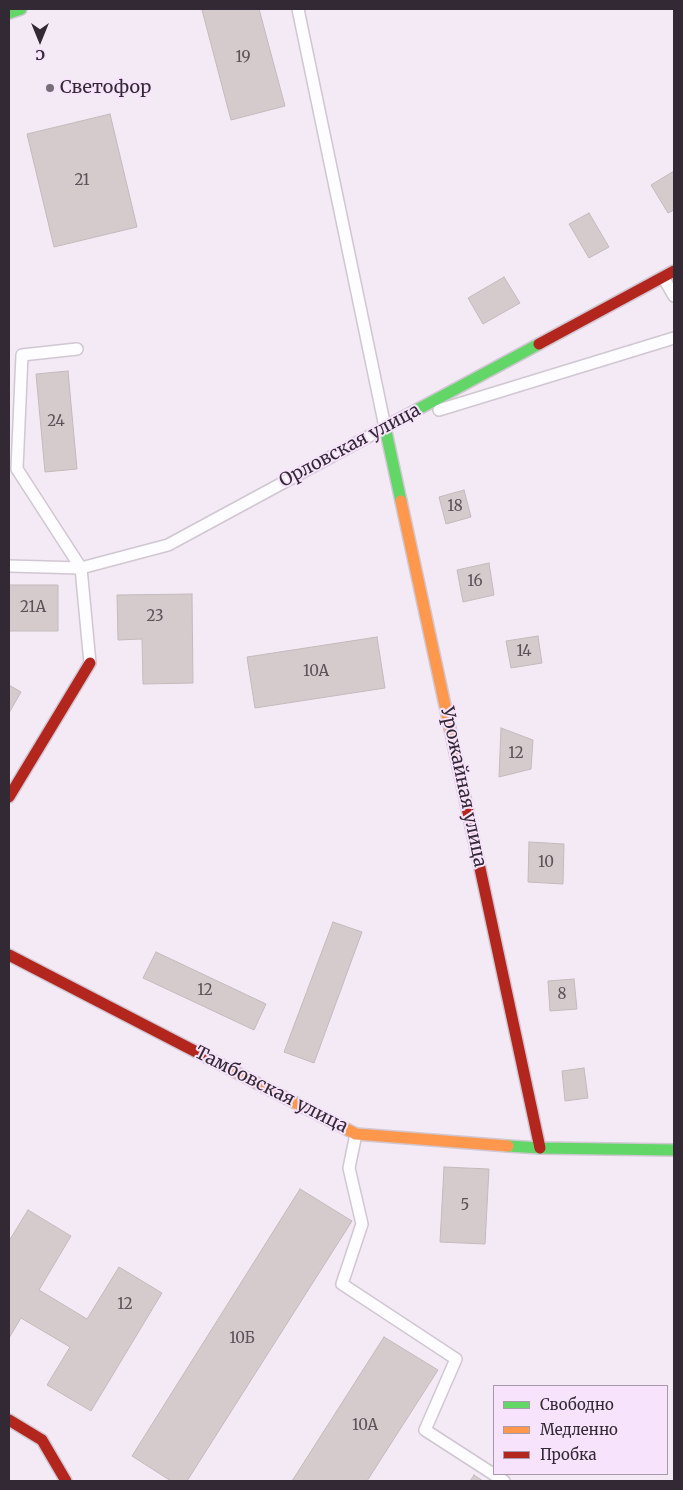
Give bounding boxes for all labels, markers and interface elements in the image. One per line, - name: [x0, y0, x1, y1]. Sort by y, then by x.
- north arrow: [15, 15, 65, 65]
- text: С: [35, 46, 45, 64]
- house number: 19: [235, 49, 251, 67]
- place label: Светофор: [60, 77, 151, 99]
- marker: Светофор: [44, 82, 56, 94]
- house number: 21: [74, 172, 90, 190]
- street label: Орловская улица: [276, 400, 424, 492]
- house number: 24: [47, 413, 65, 431]
- house number: 18: [447, 498, 463, 516]
- house number: 16: [467, 573, 483, 591]
- house number: 21А: [20, 599, 46, 617]
- house number: 23: [147, 608, 163, 626]
- house number: 14: [516, 643, 532, 661]
- house number: 10А: [303, 663, 329, 681]
- street label: Урожайная улица: [435, 705, 491, 869]
- house number: 12: [508, 745, 524, 763]
- house number: 10: [538, 854, 554, 872]
- house number: 12: [197, 982, 213, 1000]
- house number: 8: [558, 986, 566, 1004]
- street label: Тамбовская улица: [191, 1042, 351, 1138]
- house number: 5: [461, 1197, 469, 1215]
- house number: 12: [117, 1296, 133, 1314]
- house number: 10Б: [229, 1330, 255, 1348]
- legend: [493, 1385, 668, 1475]
- text: Свободно: [540, 1395, 614, 1414]
- house number: 10А: [352, 1417, 378, 1435]
- text: Медленно: [540, 1420, 618, 1439]
- text: Пробка: [540, 1445, 597, 1464]

